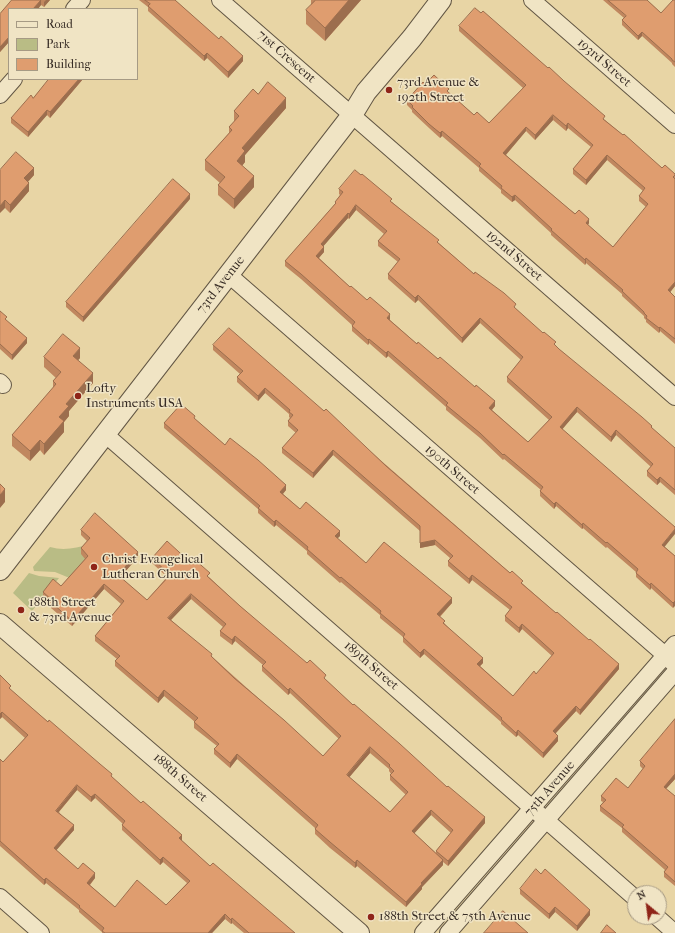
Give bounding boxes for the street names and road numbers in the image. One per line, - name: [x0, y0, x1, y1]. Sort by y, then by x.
- street label: 71st Crescent: [253, 27, 319, 87]
- street label: 193rd Street: [574, 35, 634, 91]
- street label: 192nd Street: [483, 227, 545, 285]
- street label: 73rd Avenue: [194, 253, 248, 317]
- street label: 190th Street: [421, 442, 483, 498]
- street label: 189th Street: [341, 638, 401, 694]
- street label: 188th Street: [150, 750, 210, 806]
- street label: 75th Avenue: [522, 758, 578, 820]

